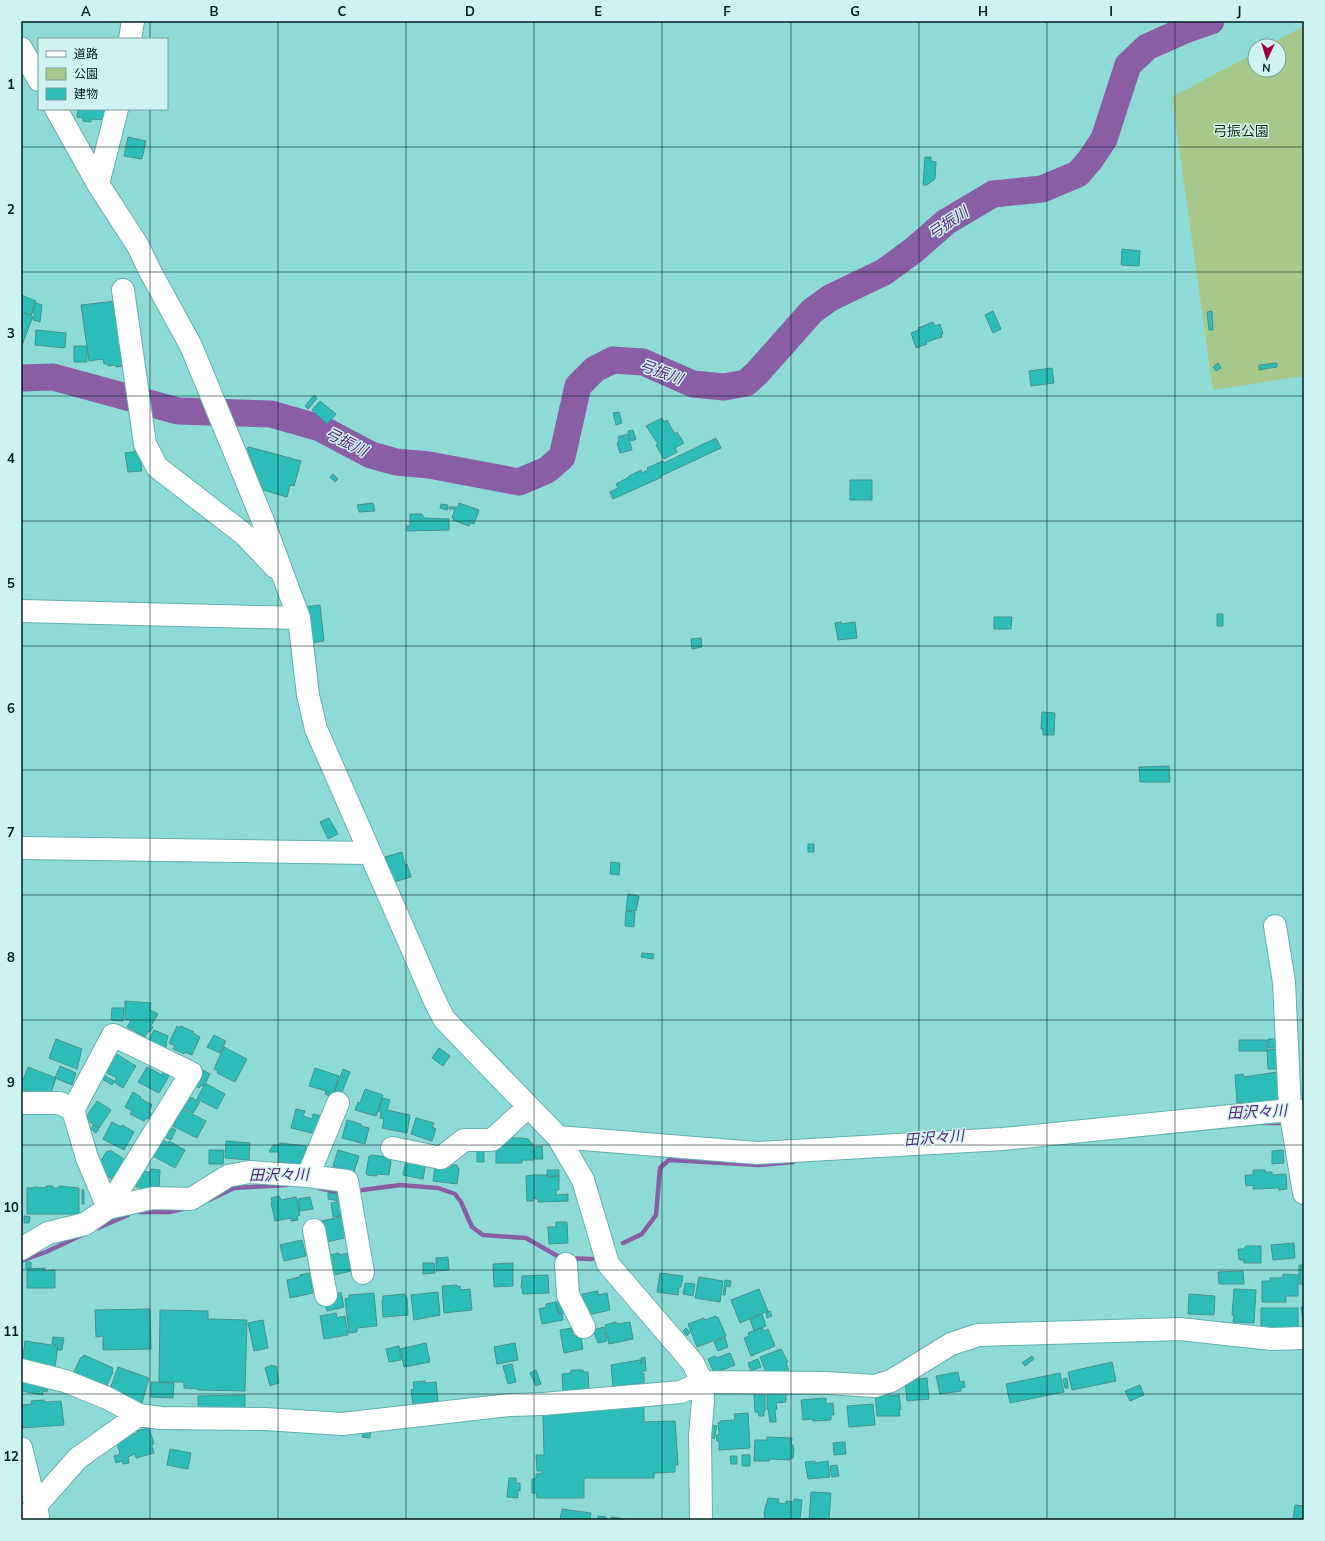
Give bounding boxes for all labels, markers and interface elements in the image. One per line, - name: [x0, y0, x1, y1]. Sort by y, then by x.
- text: A: [81, 3, 91, 19]
- text: B: [210, 3, 219, 19]
- text: C: [338, 3, 347, 19]
- text: D: [465, 3, 475, 19]
- text: E: [594, 3, 602, 19]
- text: F: [723, 3, 731, 19]
- text: G: [850, 3, 860, 19]
- text: H: [978, 3, 988, 19]
- text: I: [1109, 3, 1113, 19]
- text: J: [1237, 3, 1241, 19]
- legend: [38, 38, 168, 110]
- north arrow: [1247, 38, 1287, 78]
- text: 道路: [74, 46, 98, 61]
- text: N: [1262, 61, 1271, 75]
- text: 公園: [74, 66, 98, 81]
- text: 1: [7, 76, 15, 92]
- text: 建物: [74, 86, 98, 101]
- park label: 弓振公園: [1213, 122, 1269, 140]
- text: 2: [7, 201, 15, 217]
- water label: 弓振川: [924, 201, 973, 243]
- text: 3: [7, 325, 15, 341]
- water label: 弓振川: [637, 355, 687, 389]
- water label: 弓振川: [322, 423, 372, 461]
- text: 4: [7, 450, 15, 466]
- text: 5: [7, 575, 15, 591]
- text: 6: [7, 700, 15, 716]
- text: 7: [7, 824, 15, 840]
- text: 8: [7, 949, 15, 965]
- text: 9: [7, 1074, 15, 1090]
- water label: 田沢々川: [1227, 1100, 1289, 1123]
- water label: 田沢々川: [903, 1125, 967, 1150]
- water label: 田沢々川: [249, 1164, 311, 1185]
- text: 10: [3, 1199, 19, 1215]
- text: 11: [3, 1323, 19, 1339]
- text: 12: [3, 1448, 19, 1464]

